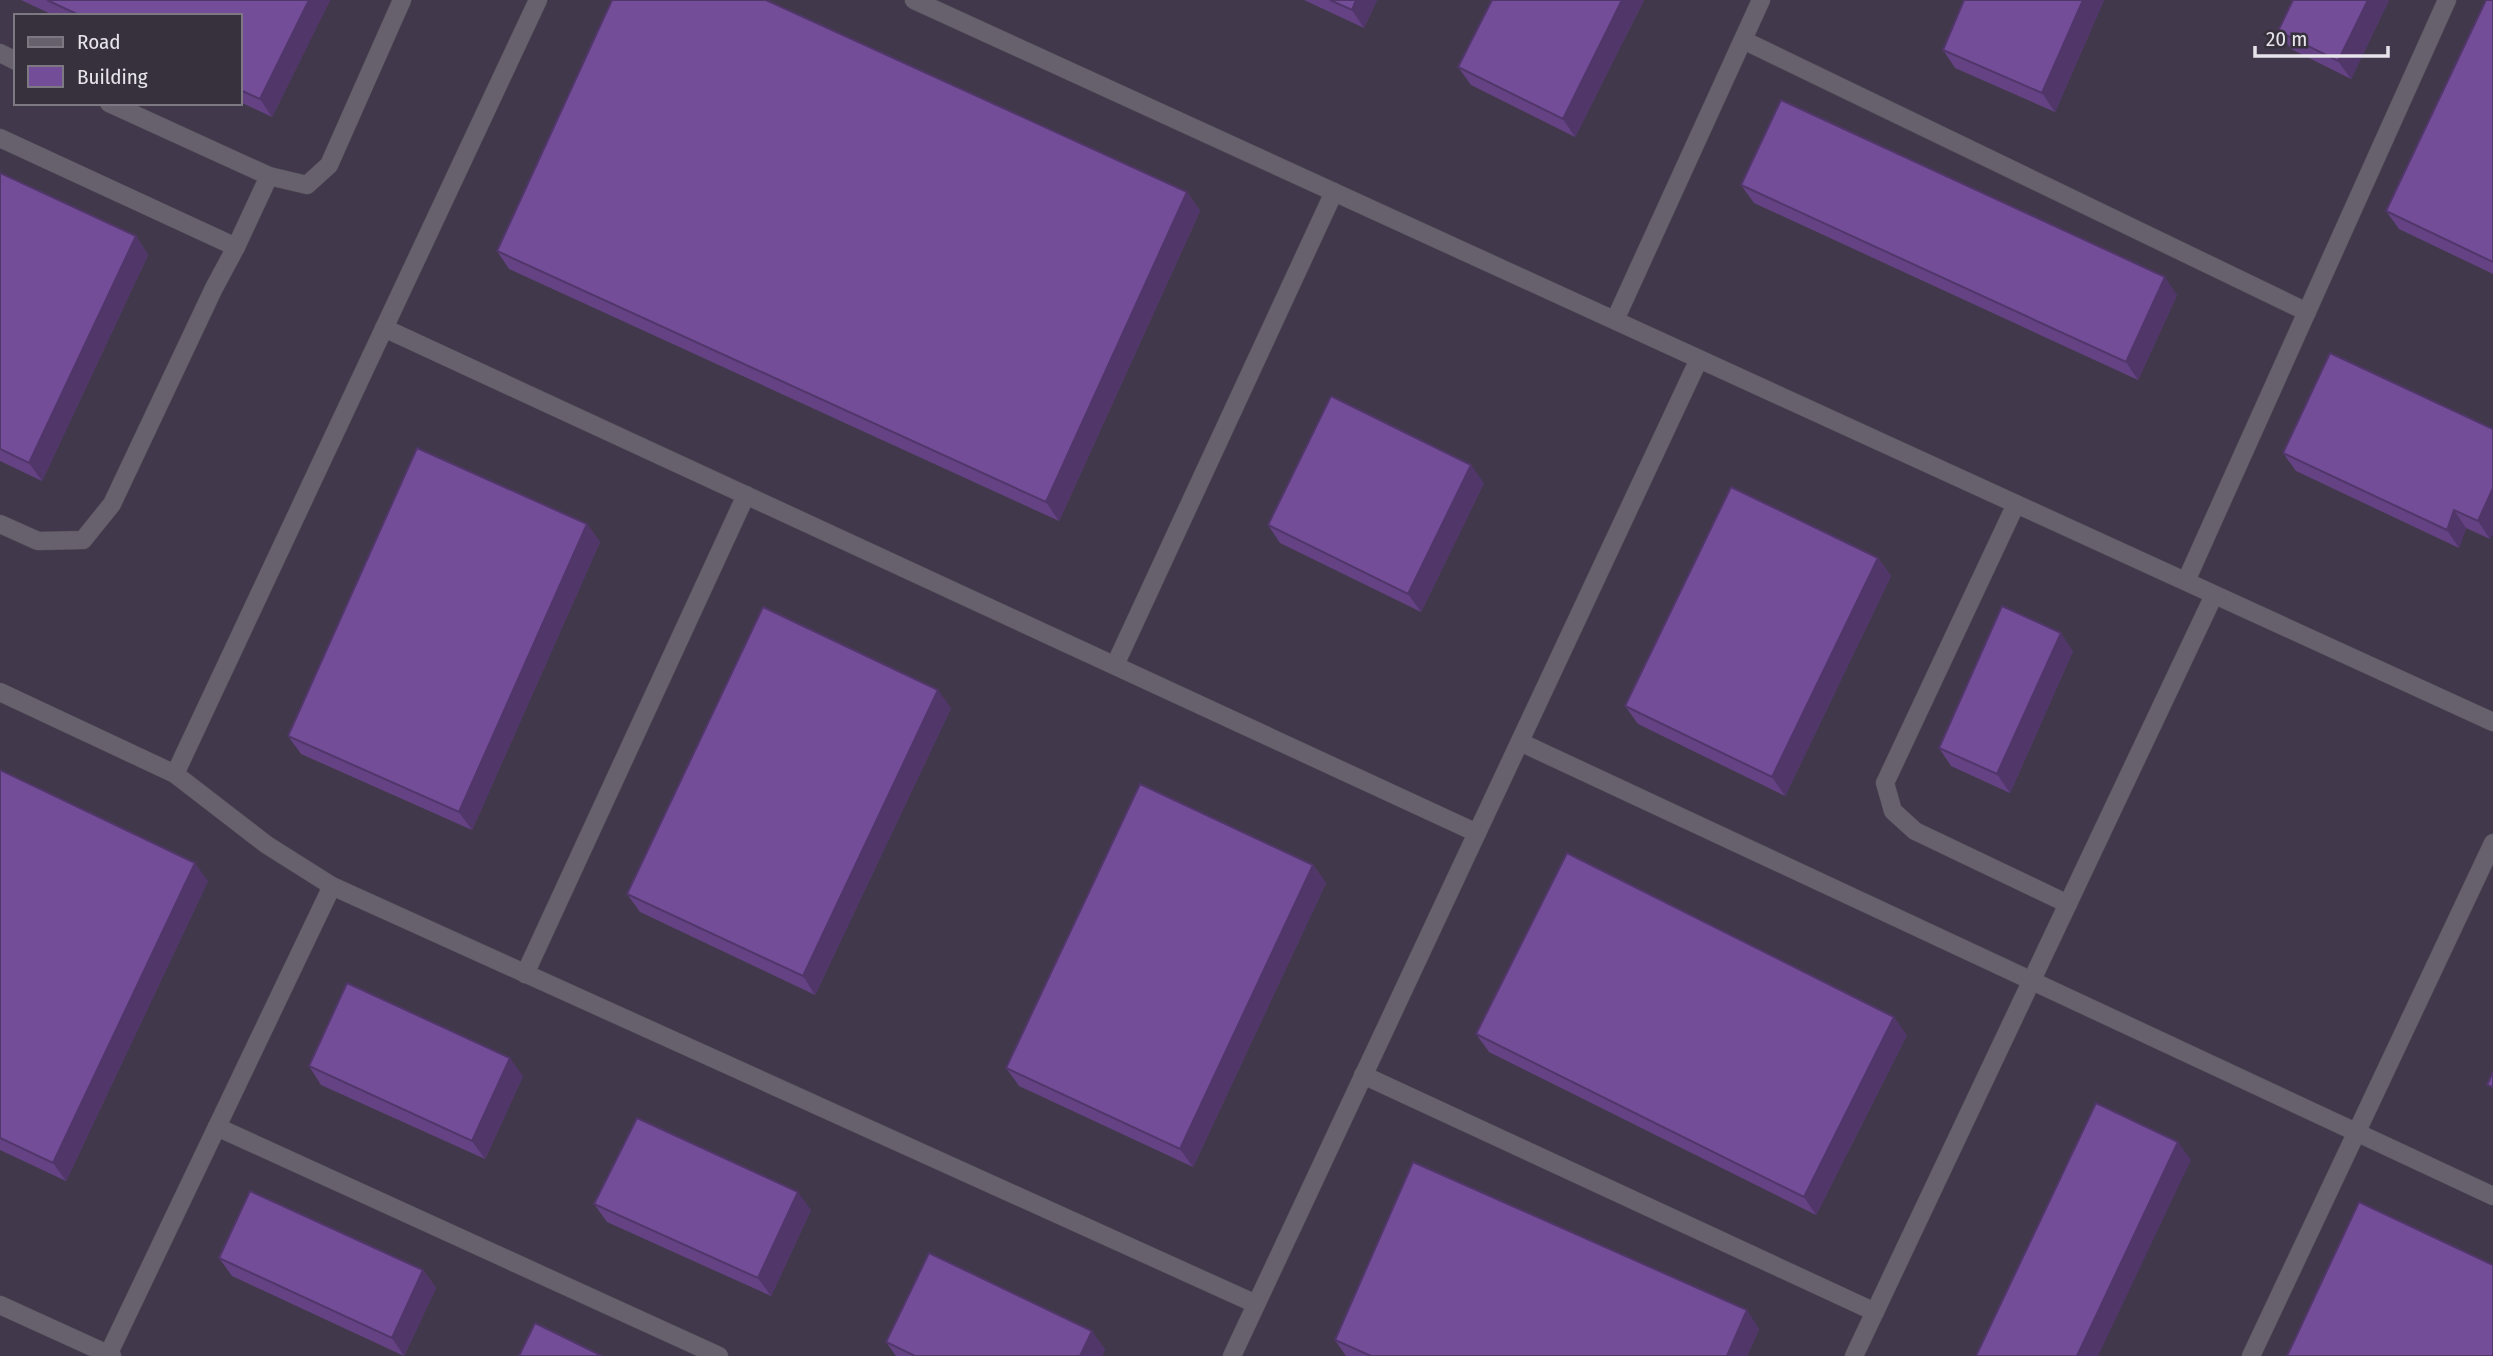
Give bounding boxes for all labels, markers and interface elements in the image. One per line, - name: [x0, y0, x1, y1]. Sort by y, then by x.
- legend: [14, 14, 242, 105]
- scale bar: [2255, 14, 2388, 58]
- text: 20 m: [2266, 26, 2307, 52]
- text: Road: [77, 29, 121, 55]
- text: Building: [77, 64, 148, 90]

